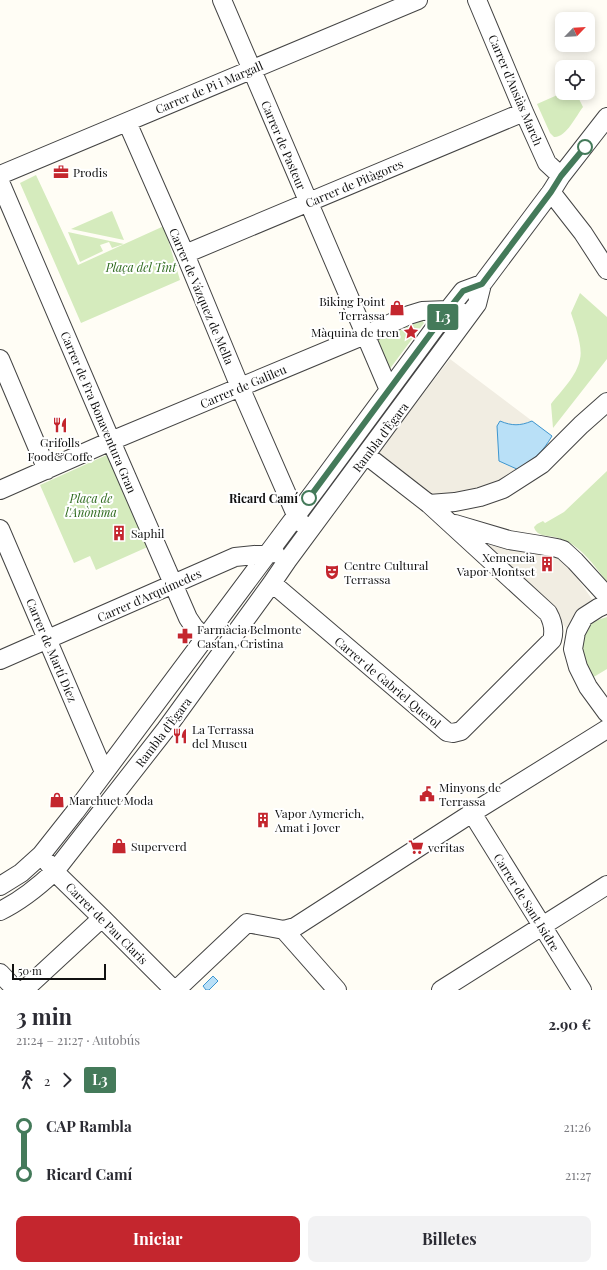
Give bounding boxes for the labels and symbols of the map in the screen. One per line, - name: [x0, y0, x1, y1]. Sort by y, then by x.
- north arrow: [555, 12, 595, 52]
- street label: Carrer d'Ausiàs March: [485, 32, 547, 148]
- street label: Carrer de Pi i Margall: [153, 57, 266, 117]
- street label: Carrer de Pasteur: [258, 98, 310, 193]
- unlabelled marker: [577, 139, 593, 155]
- street label: Carrer de Pitàgores: [303, 155, 405, 211]
- office icon: Prodis: [52, 163, 70, 181]
- place label: Prodis: [73, 164, 108, 180]
- street label: Carrer de Vázquez de Mella: [166, 225, 238, 367]
- park label: Plaça del Tint: [105, 259, 177, 275]
- place label: Biking Point Terrassa: [319, 293, 386, 323]
- shop icon: Biking Point Terrassa: [388, 299, 406, 317]
- line badge: L3: [425, 304, 461, 330]
- place icon: Màquina de tren: [402, 323, 420, 341]
- place label: Màquina de tren: [311, 324, 399, 340]
- street label: Carrer de Fra Bonaventura Gran: [58, 329, 140, 495]
- street label: Carrer de Galileu: [197, 361, 289, 411]
- street label: Rambla d'Ègara: [349, 399, 411, 475]
- restaurant icon: Grifolls Food&Coffe: [51, 416, 69, 434]
- place label: Grifolls Food&Coffe: [27, 434, 93, 464]
- park label: Plaça de l'Anònima: [65, 490, 117, 520]
- place label: Ricard Camí: [229, 490, 298, 506]
- marker: Ricard Camí: [301, 490, 317, 506]
- building icon: Saphil: [110, 524, 128, 542]
- place label: Saphil: [131, 525, 165, 541]
- place label: Xemeneia Vapor Montset: [456, 549, 536, 579]
- building icon: Xemeneia Vapor Montset: [538, 555, 556, 573]
- place label: Centre Cultural Terrassa: [344, 557, 429, 587]
- theatre icon: Centre Cultural Terrassa: [323, 563, 341, 581]
- street label: Carrer d'Arquímedes: [94, 565, 204, 625]
- street label: Carrer de Martí Díez: [23, 596, 81, 705]
- place label: Farmàcia Belmonte Castan, Cristina: [197, 621, 301, 651]
- pharmacy icon: Farmàcia Belmonte Castan, Cristina: [176, 627, 194, 645]
- street label: Carrer de Gabriel Querol: [331, 633, 445, 732]
- street label: Rambla d'Ègara: [132, 694, 194, 770]
- place label: La Terrassa del Museu: [192, 721, 254, 751]
- restaurant icon: La Terrassa del Museu: [171, 727, 189, 745]
- place label: Minyons de Terrassa: [439, 779, 501, 809]
- public building icon: Minyons de Terrassa: [418, 785, 436, 803]
- shop icon: Marchuet Moda: [48, 791, 66, 809]
- place label: Marchuet Moda: [69, 792, 153, 808]
- place label: Vapor Aymerich, Amat i Jover: [274, 805, 364, 835]
- building icon: Vapor Aymerich, Amat i Jover: [254, 811, 272, 829]
- shop icon: Superverd: [110, 837, 128, 855]
- place label: Superverd: [131, 838, 187, 854]
- supermarket icon: veritas: [407, 838, 425, 856]
- place label: veritas: [427, 839, 464, 855]
- street label: Carrer de Sant Isidre: [490, 850, 564, 954]
- street label: Carrer de Pau Claris: [63, 879, 151, 967]
- scale bar: [12, 962, 106, 981]

